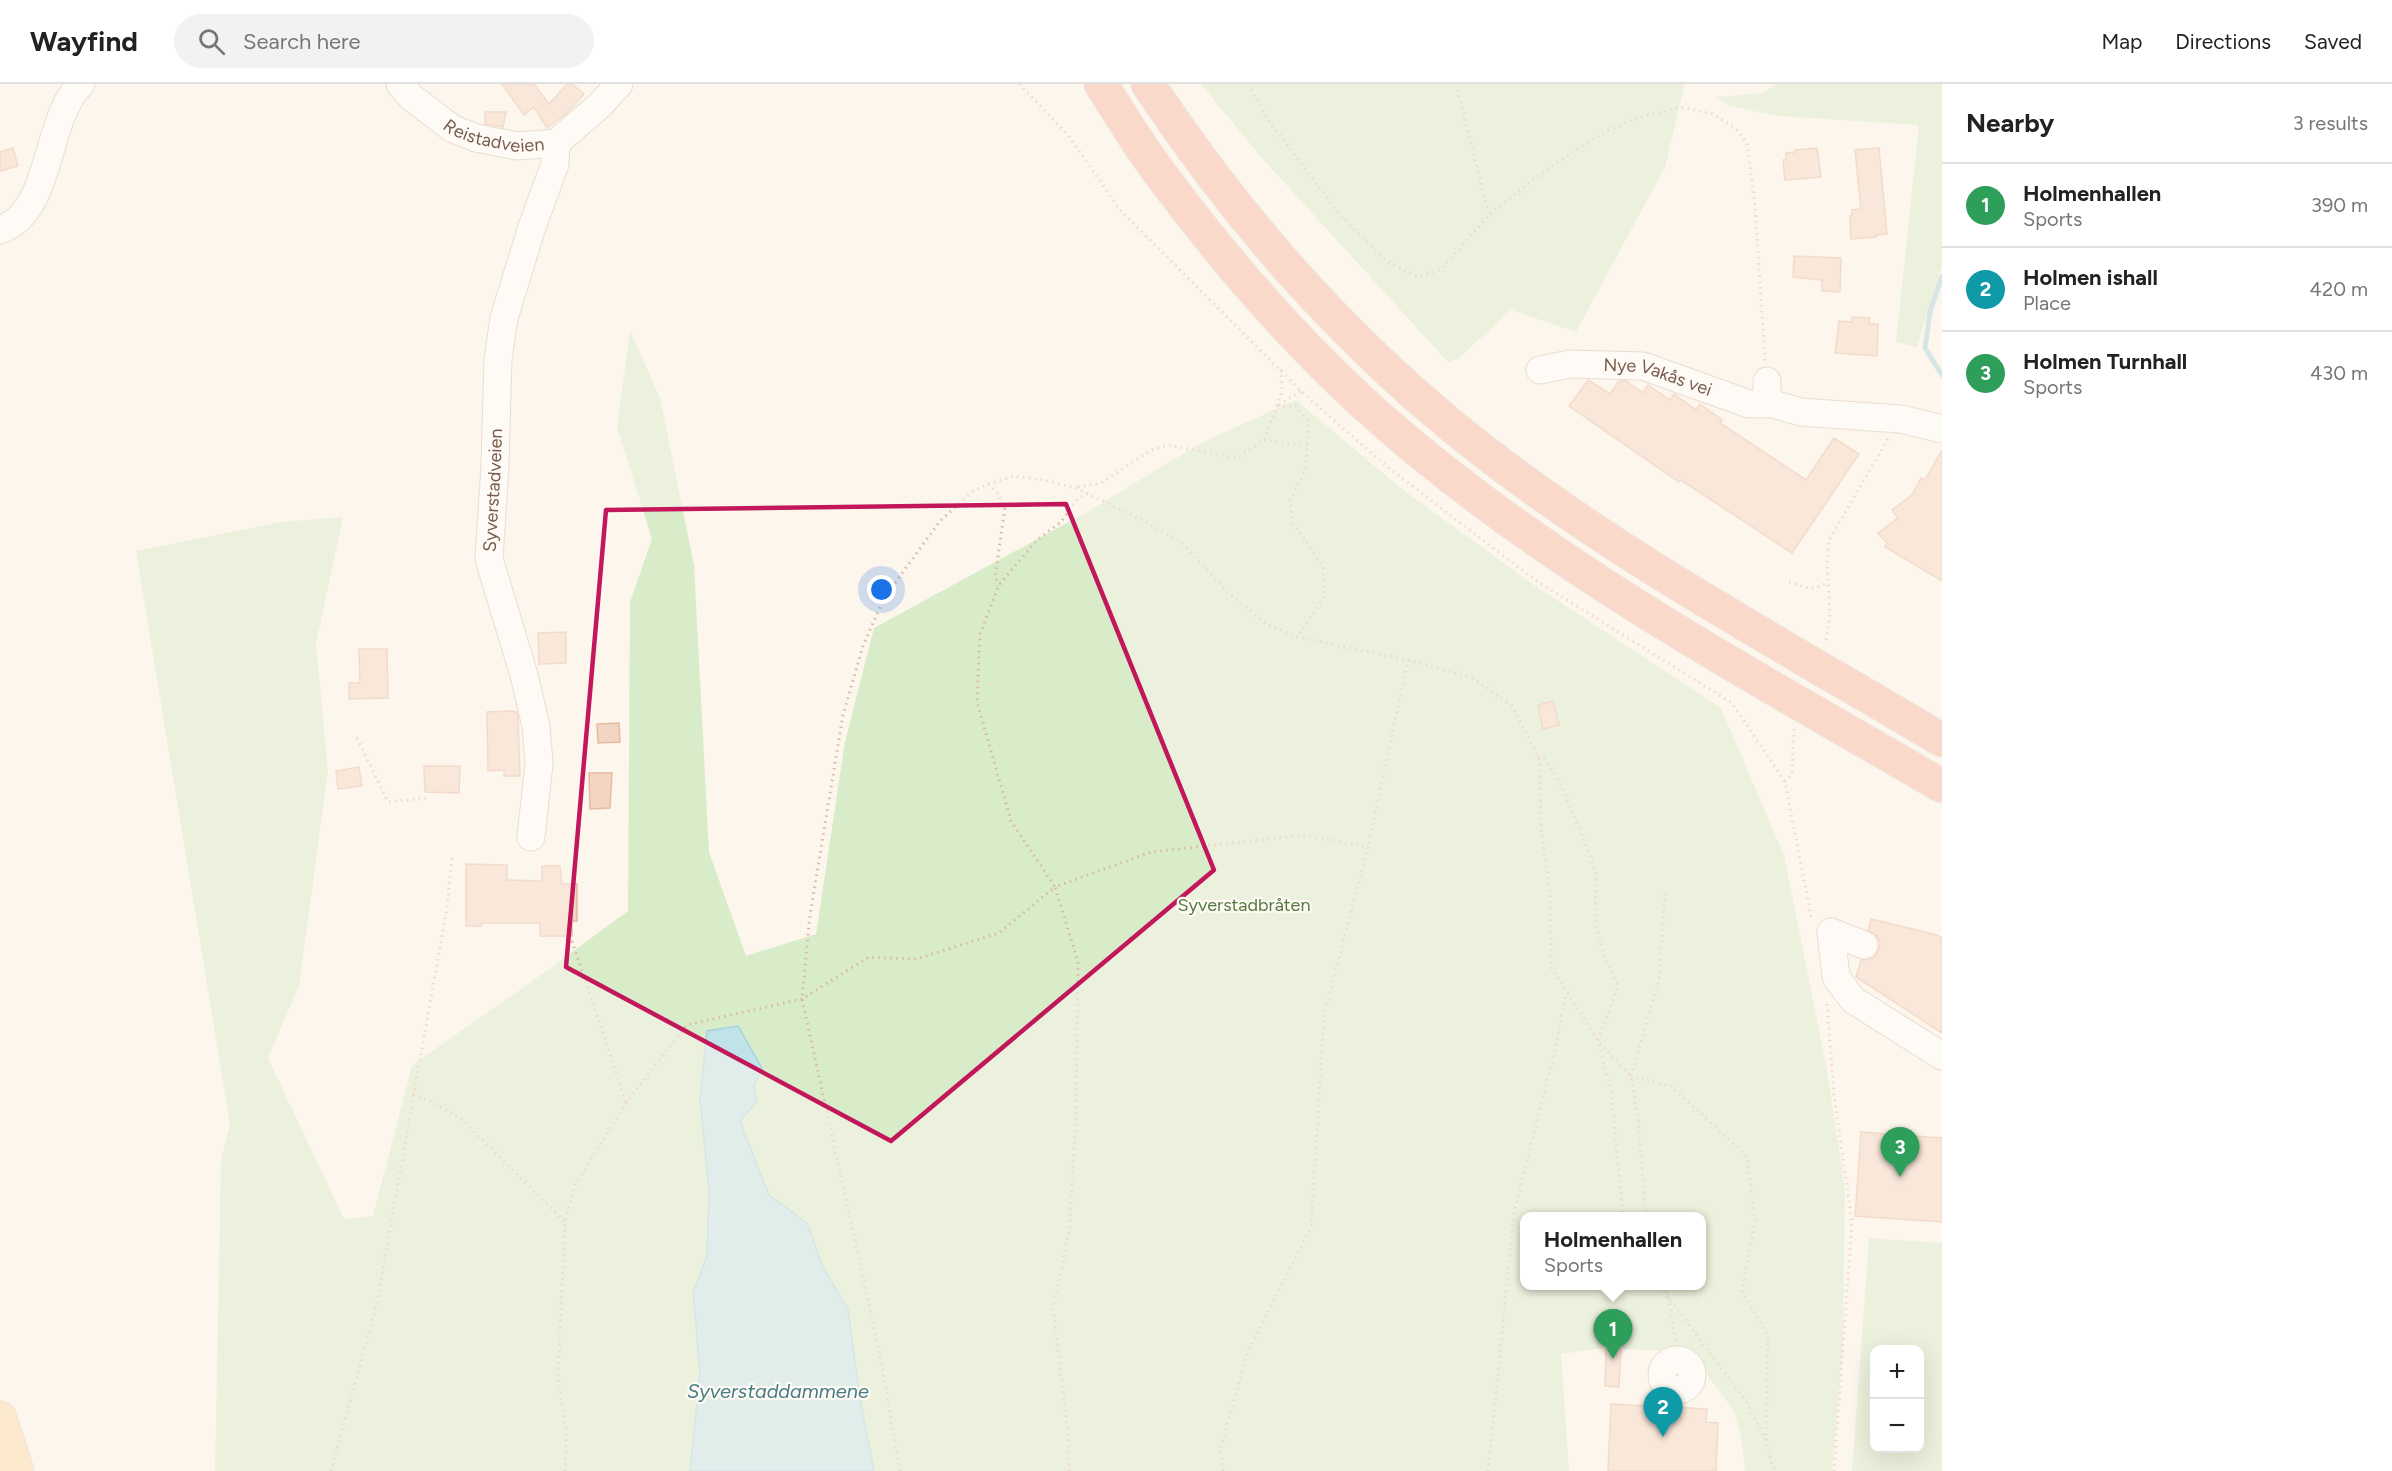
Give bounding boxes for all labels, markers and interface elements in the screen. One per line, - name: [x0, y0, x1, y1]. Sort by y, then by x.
- search box: [174, 14, 594, 68]
- text: Wayfind: [30, 24, 138, 58]
- icon: search: [195, 25, 228, 58]
- text: Search here: [243, 28, 361, 55]
- text: Map: [2101, 29, 2142, 54]
- text: Directions: [2175, 29, 2271, 54]
- text: Saved: [2304, 29, 2362, 54]
- text: Nearby: [1966, 107, 2054, 139]
- text: 3 results: [2293, 111, 2368, 135]
- street label: Reistadveien: [439, 115, 545, 157]
- text: Holmenhallen: [2023, 180, 2161, 207]
- text: 1: [1981, 193, 1990, 217]
- text: 390 m: [2311, 193, 2368, 217]
- text: Sports: [2023, 207, 2082, 231]
- text: Holmen ishall: [2023, 264, 2158, 291]
- text: 2: [1980, 277, 1991, 301]
- text: 420 m: [2310, 277, 2368, 301]
- text: Place: [2023, 291, 2071, 315]
- text: Holmen Turnhall: [2023, 348, 2187, 375]
- street label: Nye Vakås vei: [1603, 354, 1715, 401]
- text: 3: [1980, 361, 1991, 385]
- text: 430 m: [2310, 361, 2368, 385]
- text: Sports: [2023, 375, 2082, 399]
- street label: Syverstadveien: [478, 428, 507, 553]
- your location: [867, 575, 896, 604]
- park label: Syverstadbråten: [1178, 894, 1310, 916]
- pin: 3: [1880, 1128, 1920, 1177]
- popup: [1520, 1212, 1706, 1290]
- text: Holmenhallen: [1544, 1226, 1682, 1253]
- text: Sports: [1544, 1253, 1603, 1277]
- pin: 1: [1594, 1310, 1632, 1359]
- map controls: [1870, 1345, 1924, 1453]
- button: +: [1870, 1345, 1924, 1399]
- water label: Syverstaddammene: [687, 1379, 869, 1403]
- pin: 2: [1644, 1388, 1682, 1437]
- button: −: [1870, 1399, 1924, 1453]

